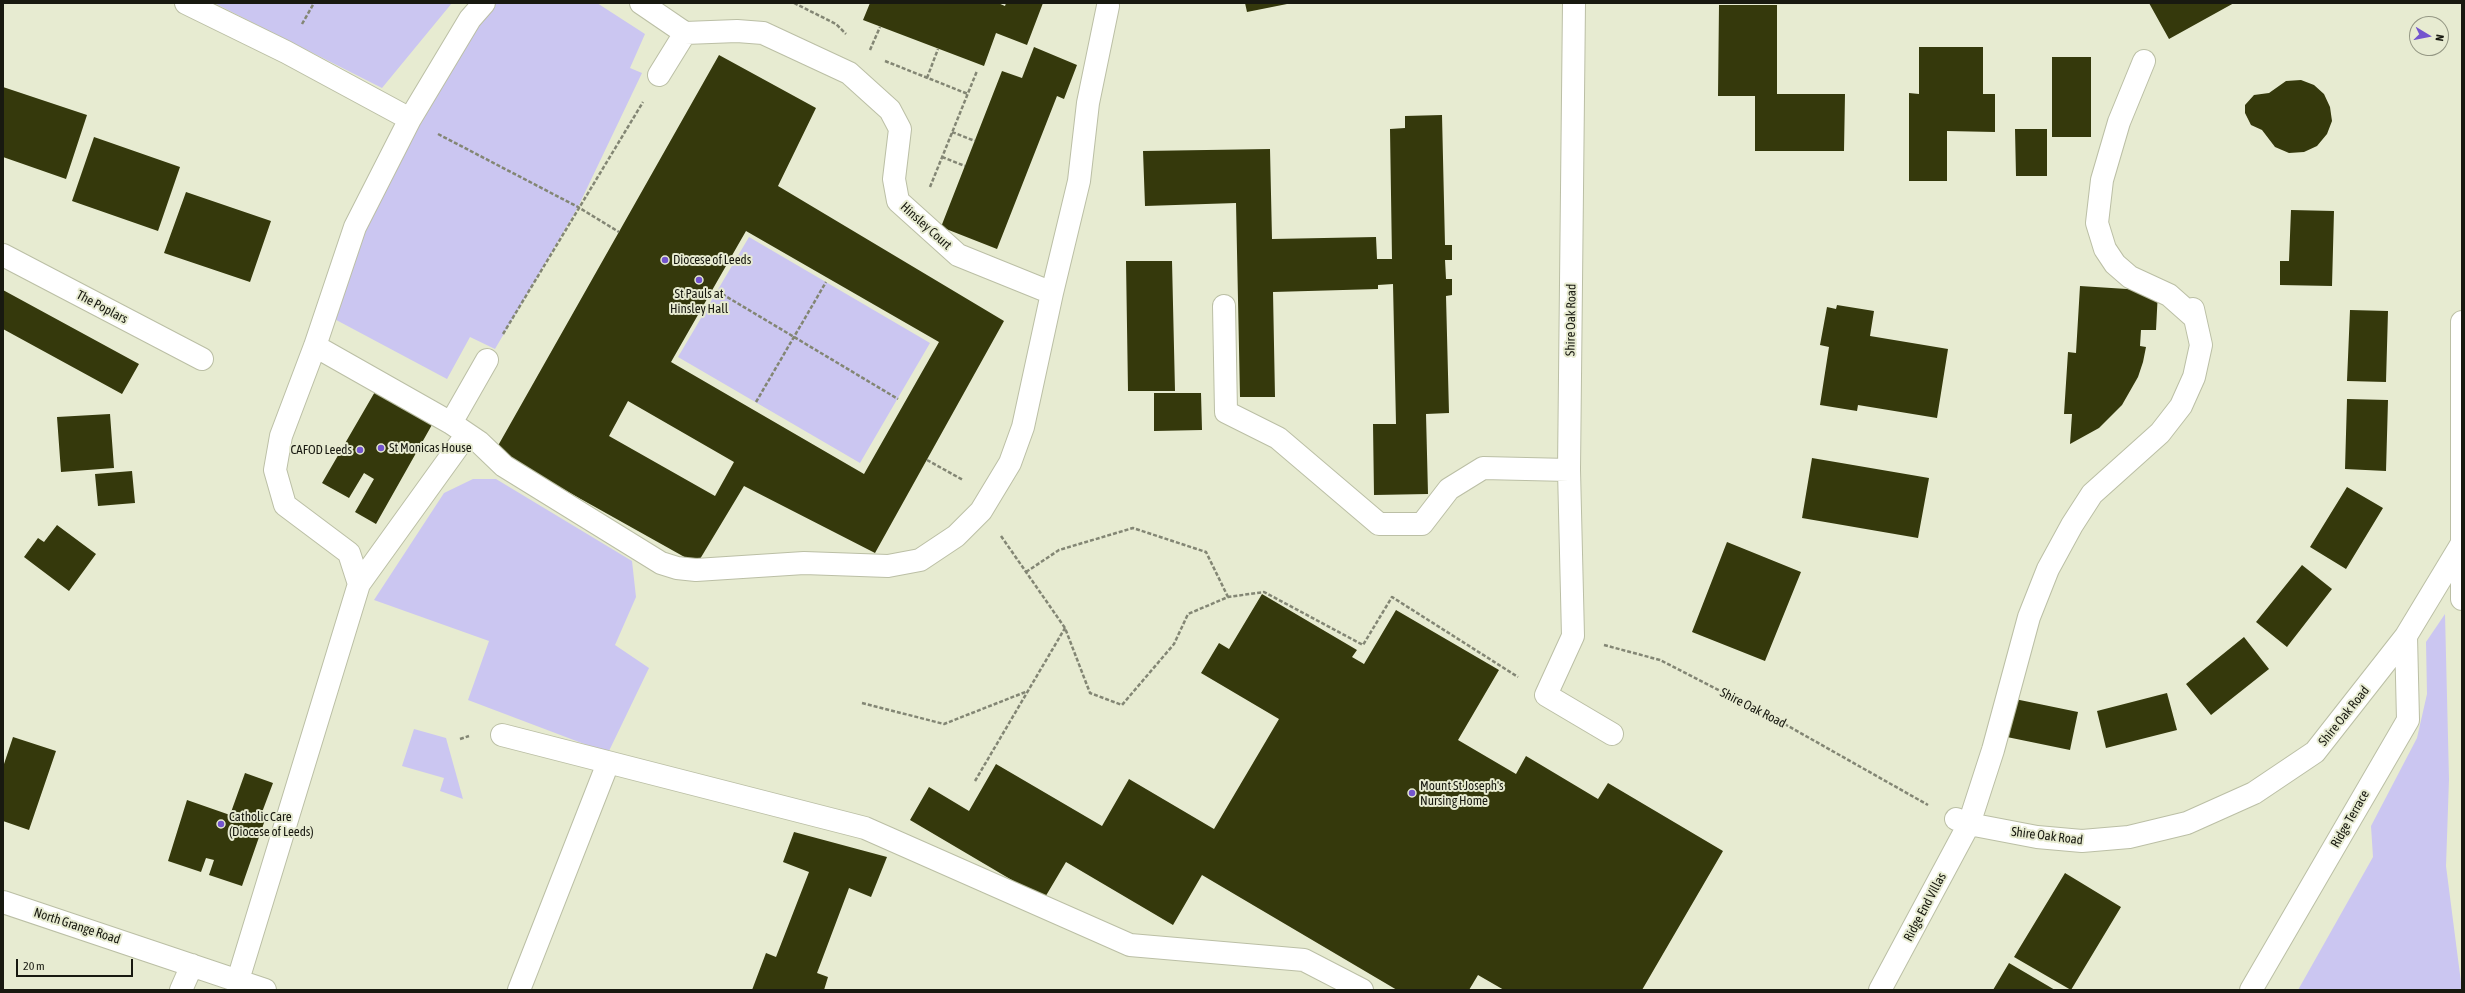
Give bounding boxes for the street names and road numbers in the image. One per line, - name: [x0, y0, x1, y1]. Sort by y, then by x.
- street label: Hinsley Court: [897, 199, 955, 253]
- street label: Shire Oak Road: [1563, 284, 1579, 356]
- street label: The Poplars: [74, 287, 130, 327]
- street label: Shire Oak Road: [2315, 683, 2373, 749]
- street label: Shire Oak Road: [1717, 685, 1789, 731]
- street label: Ridge Terrace: [2327, 788, 2373, 850]
- street label: Shire Oak Road: [2010, 824, 2084, 848]
- street label: Ridge End Villas: [1900, 870, 1950, 944]
- street label: North Grange Road: [32, 905, 122, 947]

